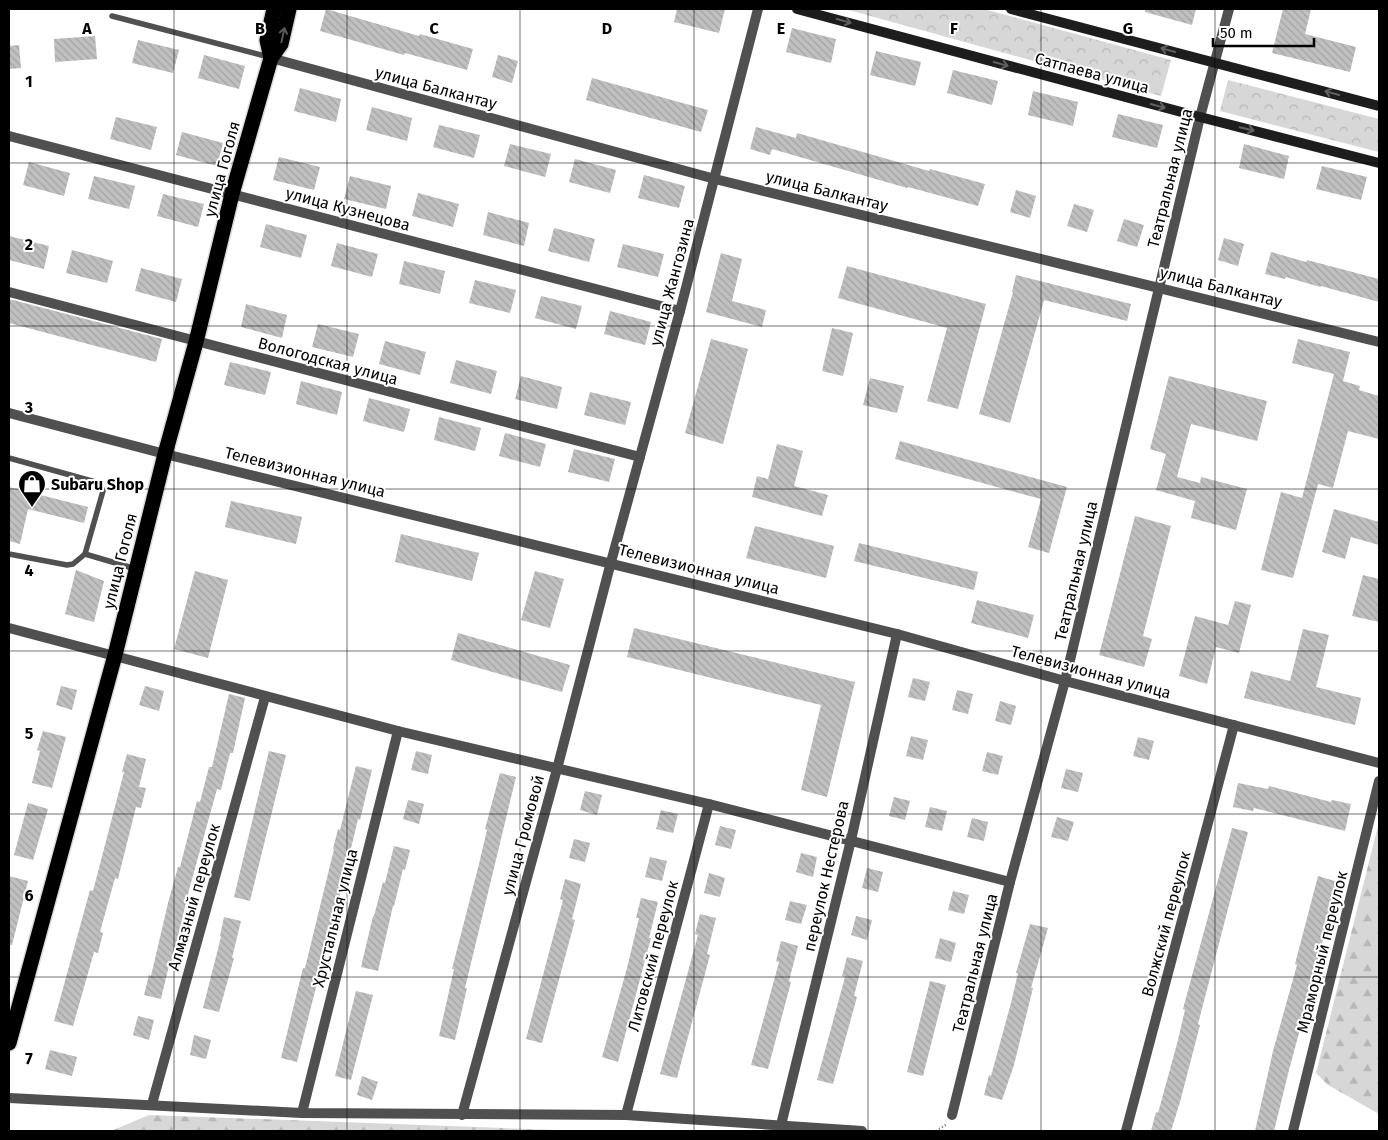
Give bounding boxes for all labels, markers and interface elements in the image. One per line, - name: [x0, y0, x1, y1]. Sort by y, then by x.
- scale bar: [1213, 15, 1314, 47]
- one-way arrow: [836, 17, 852, 27]
- text: A: [81, 19, 92, 38]
- text: B: [255, 19, 265, 38]
- text: C: [429, 19, 439, 38]
- text: D: [602, 19, 612, 38]
- text: E: [777, 19, 785, 38]
- text: F: [950, 19, 958, 38]
- text: G: [1123, 19, 1133, 38]
- text: 50 m: [1220, 24, 1253, 42]
- one-way arrow: [279, 27, 288, 43]
- one-way arrow: [1160, 45, 1176, 54]
- street label: Сатпаева улица: [1033, 49, 1151, 97]
- one-way arrow: [993, 59, 1009, 69]
- street label: улица Балкантау: [373, 63, 499, 113]
- text: 1: [25, 72, 33, 91]
- one-way arrow: [1325, 88, 1341, 97]
- one-way arrow: [1150, 102, 1166, 111]
- street label: Театральная улица: [1143, 106, 1197, 250]
- street label: улица Гоголя: [200, 119, 244, 219]
- one-way arrow: [1239, 125, 1255, 134]
- street label: улица Балкантау: [764, 167, 890, 215]
- street label: улица Кузнецова: [284, 183, 412, 235]
- street label: улица Жангозина: [646, 216, 698, 348]
- text: 2: [25, 235, 33, 254]
- street label: улица Балкантау: [1158, 263, 1284, 311]
- street label: Вологодская улица: [256, 333, 400, 389]
- text: 3: [24, 398, 33, 417]
- street label: Телевизионная улица: [223, 443, 387, 501]
- shop icon: Subaru Shop: [17, 469, 47, 508]
- place label: Subaru Shop: [51, 475, 144, 494]
- street label: Театральная улица: [1051, 499, 1101, 643]
- street label: улица Гоголя: [99, 511, 141, 611]
- street label: Телевизионная улица: [617, 540, 781, 598]
- text: 4: [24, 561, 34, 580]
- street label: Телевизионная улица: [1009, 641, 1173, 703]
- text: 5: [25, 724, 34, 743]
- street label: улица Громовой: [498, 773, 548, 897]
- street label: переулок Нестерова: [799, 799, 853, 953]
- street label: Алмазный переулок: [164, 821, 224, 973]
- street label: Хрустальная улица: [309, 847, 361, 989]
- street label: Волжский переулок: [1137, 849, 1195, 999]
- street label: Мраморный переулок: [1293, 868, 1351, 1035]
- street label: Литовский переулок: [624, 878, 682, 1034]
- text: 6: [24, 886, 34, 905]
- street label: Театральная улица: [948, 891, 1002, 1035]
- text: 7: [25, 1049, 33, 1068]

